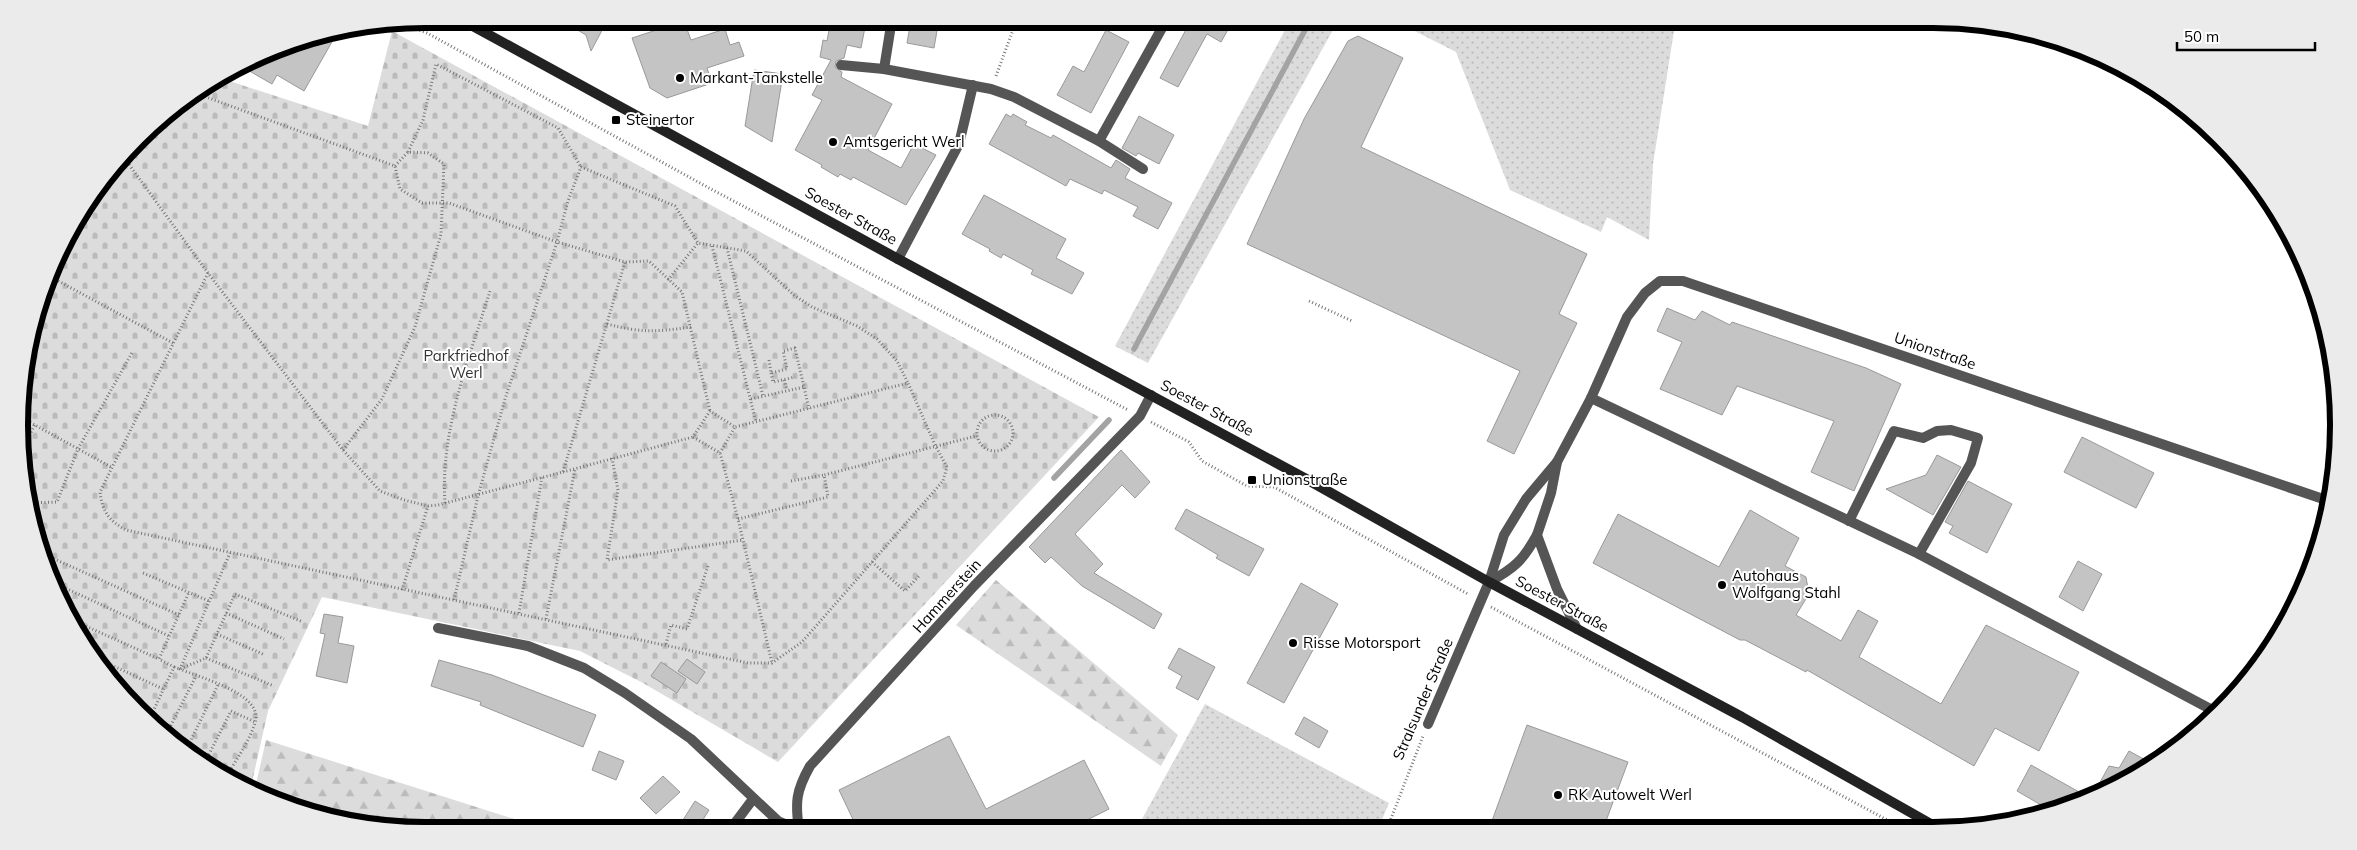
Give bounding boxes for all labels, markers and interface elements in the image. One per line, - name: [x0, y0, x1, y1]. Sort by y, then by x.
- scale bar: [2177, 20, 2314, 52]
- text: 50 m: [2184, 27, 2219, 46]
- place label: Markant-Tankstelle: [690, 68, 823, 87]
- marker: Markant-Tankstelle: [674, 72, 686, 84]
- place label: Steinertor: [626, 110, 695, 129]
- marker: Steinertor: [610, 114, 622, 126]
- place label: Amtsgericht Werl: [843, 132, 964, 151]
- marker: Amtsgericht Werl: [827, 136, 839, 148]
- street label: Soester Straße: [802, 182, 901, 249]
- street label: Unionstraße: [1892, 328, 1979, 373]
- park label: Parkfriedhof Werl: [423, 346, 510, 382]
- street label: Soester Straße: [1157, 375, 1257, 440]
- place label: Unionstraße: [1262, 470, 1347, 489]
- marker: Unionstraße: [1246, 474, 1258, 486]
- street label: Hammerstein: [908, 555, 985, 637]
- place label: Autohaus Wolfgang Stahl: [1732, 566, 1841, 602]
- street label: Soester Straße: [1512, 571, 1612, 636]
- marker: Autohaus Wolfgang Stahl: [1716, 579, 1728, 591]
- place label: Risse Motorsport: [1303, 633, 1420, 652]
- street label: Stralsunder Straße: [1388, 635, 1457, 763]
- marker: Risse Motorsport: [1287, 637, 1299, 649]
- place label: RK Autowelt Werl: [1568, 785, 1692, 804]
- marker: RK Autowelt Werl: [1552, 789, 1564, 801]

